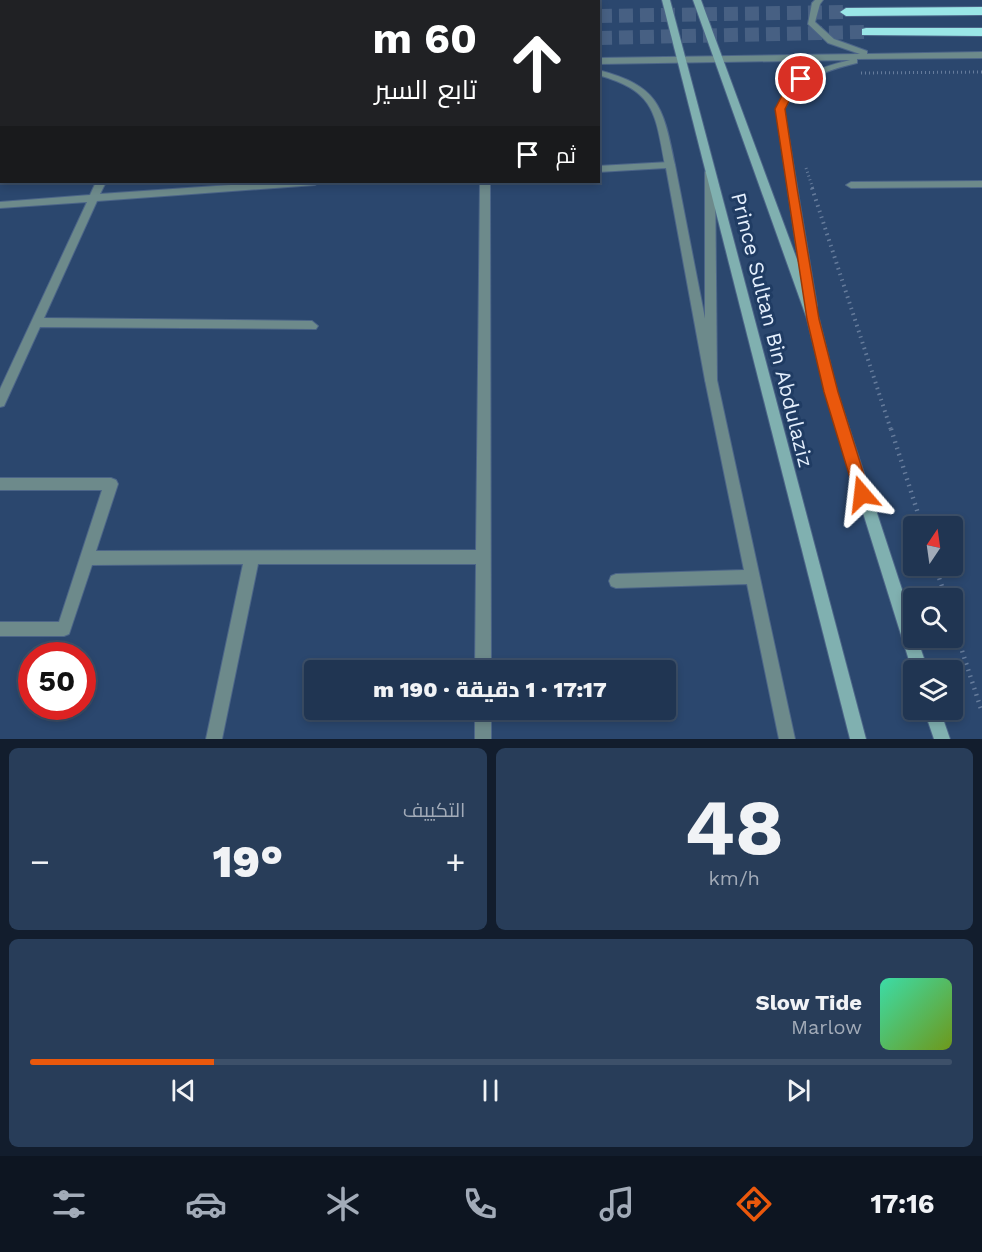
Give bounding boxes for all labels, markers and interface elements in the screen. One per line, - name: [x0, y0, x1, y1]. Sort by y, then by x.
- text: 60 m: [373, 14, 477, 63]
- icon: ahead: [498, 24, 576, 102]
- pin: [775, 53, 826, 104]
- icon: arrive: [784, 62, 817, 95]
- text: تابع السير: [374, 74, 477, 106]
- icon: arrive: [511, 138, 544, 171]
- text: ثم: [556, 143, 576, 168]
- street label: Prince Sultan Bin Abdulaziz: [726, 190, 819, 470]
- position arrow: [830, 462, 894, 526]
- north arrow: [903, 516, 963, 576]
- map controls: [903, 516, 963, 720]
- button: search: [903, 588, 963, 648]
- speed limit sign: 50: [18, 642, 96, 720]
- button: layers: [903, 660, 963, 720]
- text: 17:17 · 1 دقيقة · 190 m: [373, 677, 607, 702]
- text: 48: [685, 781, 784, 873]
- text: التكييف: [403, 798, 466, 822]
- text: 19°: [212, 835, 283, 888]
- text: −: [30, 842, 50, 881]
- text: +: [446, 842, 466, 881]
- text: km/h: [708, 866, 760, 890]
- text: Slow Tide: [755, 990, 862, 1015]
- text: Marlow: [791, 1015, 862, 1039]
- icon: previous: [167, 1074, 200, 1107]
- icon: pause: [474, 1074, 507, 1107]
- icon: next: [782, 1074, 815, 1107]
- icon: filters: [48, 1183, 90, 1225]
- icon: car: [185, 1183, 227, 1225]
- icon: climate: [322, 1183, 364, 1225]
- icon: phone: [459, 1183, 501, 1225]
- icon: music: [596, 1183, 638, 1225]
- icon: directions: [733, 1183, 775, 1225]
- text: 17:16: [870, 1188, 934, 1220]

